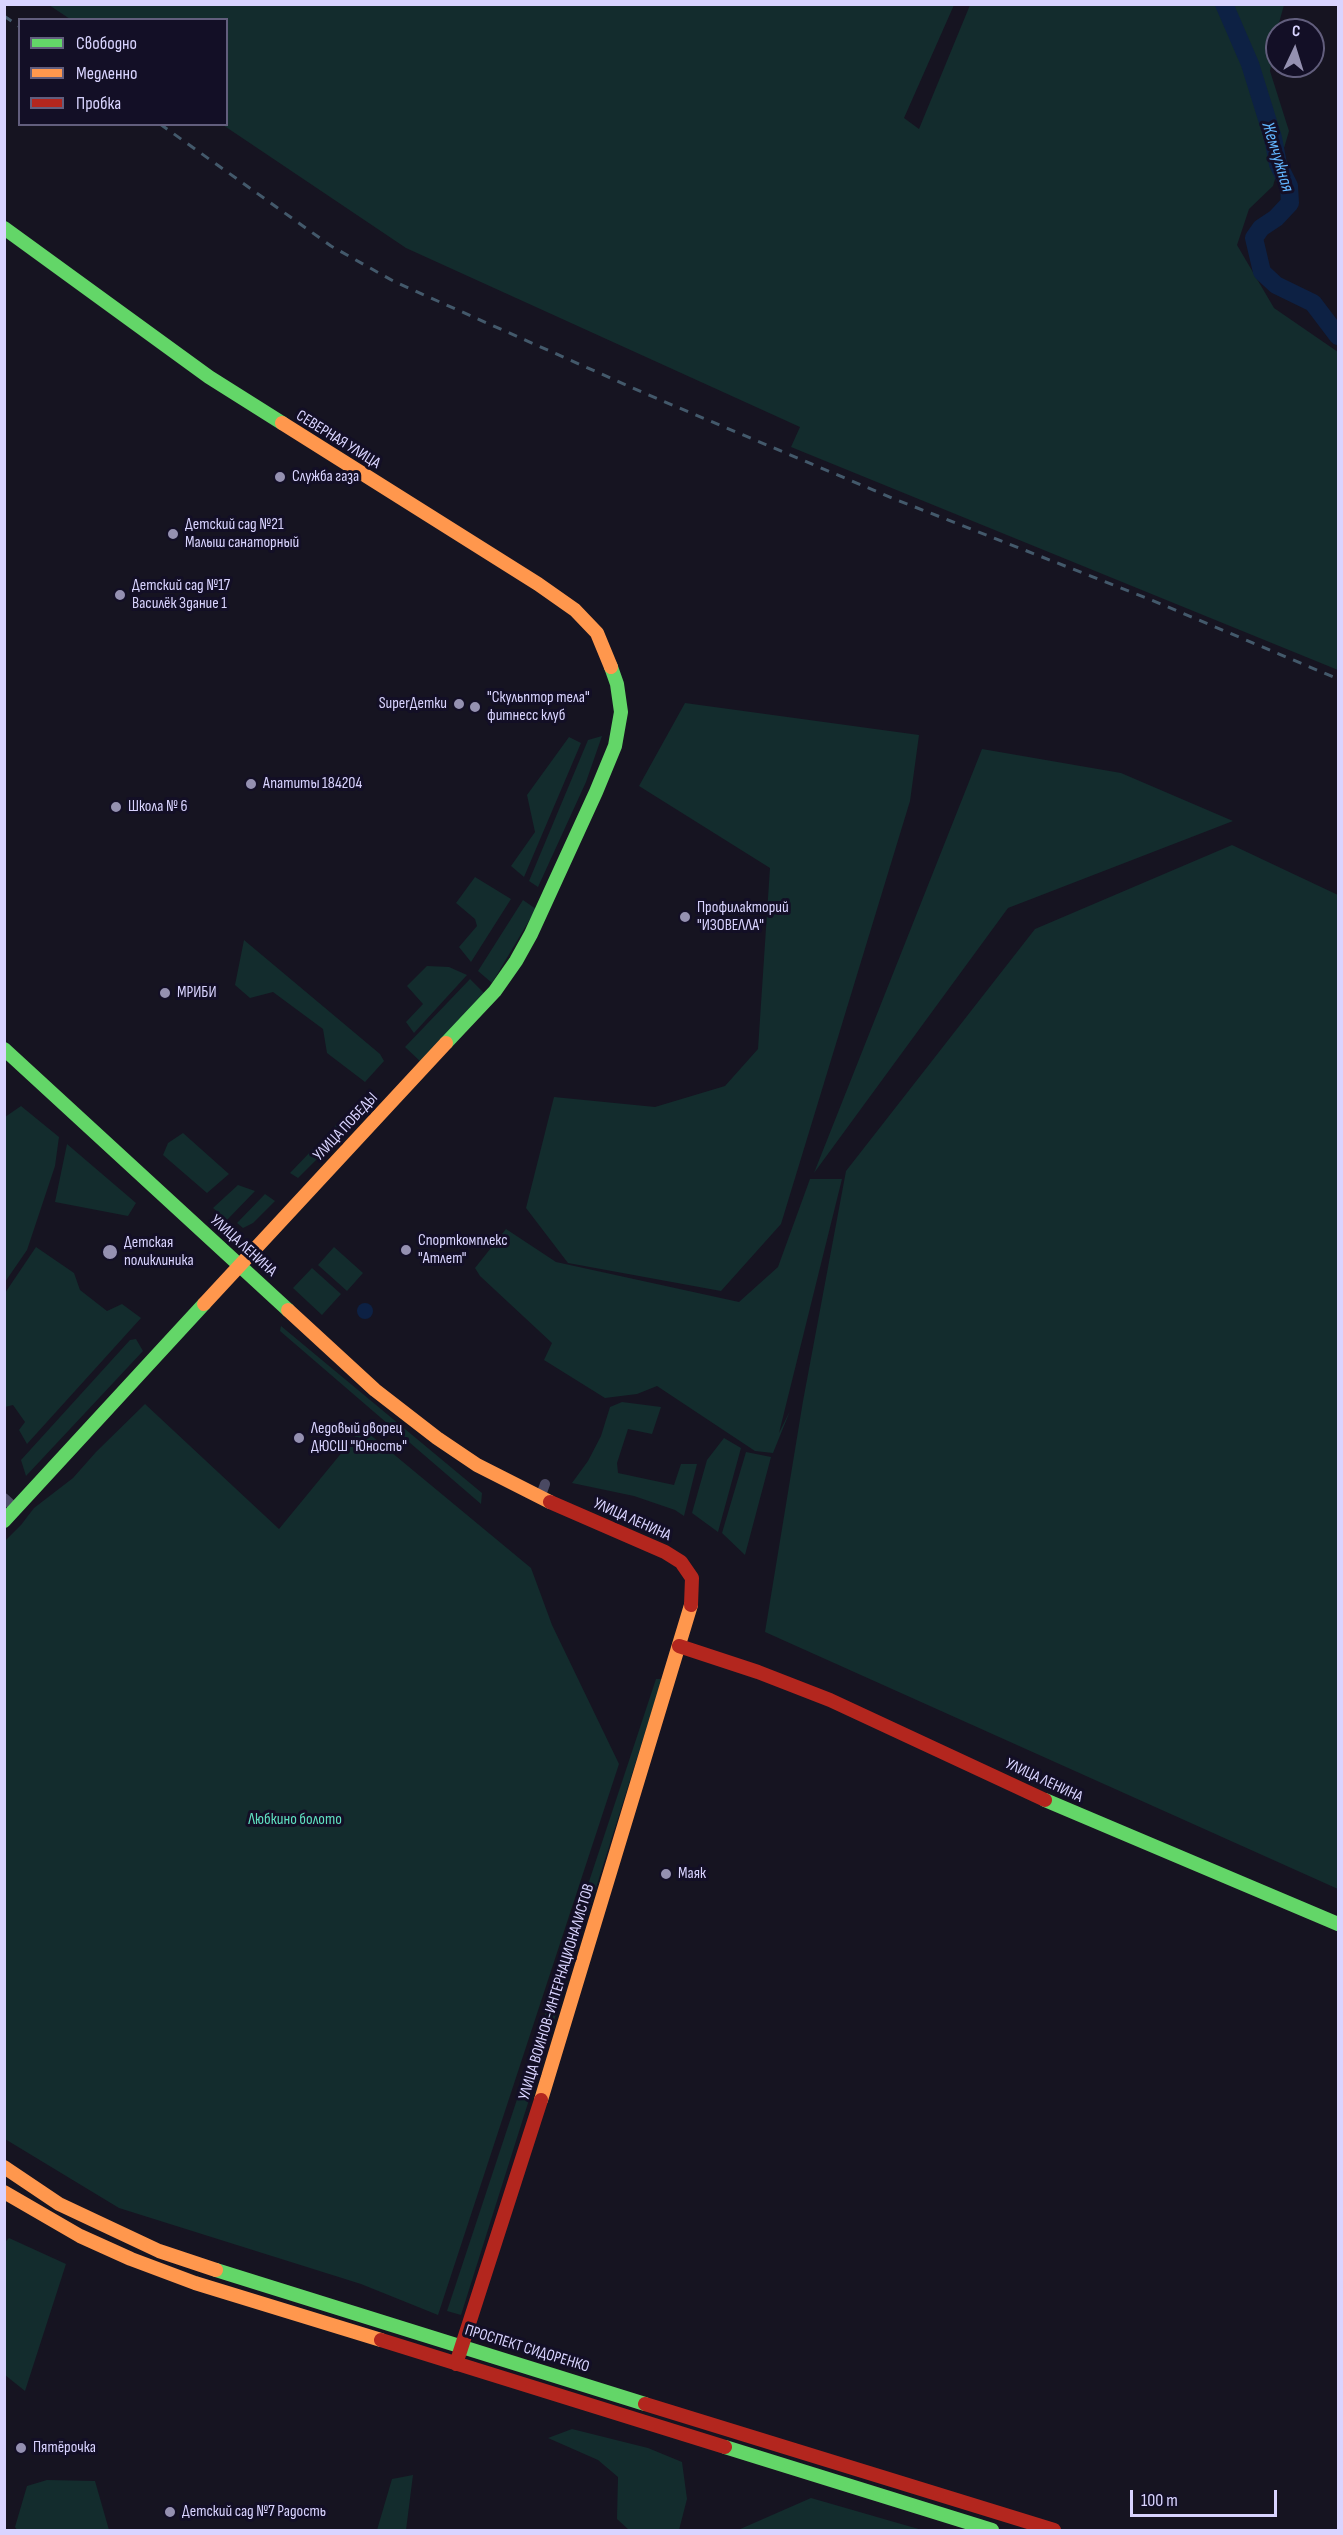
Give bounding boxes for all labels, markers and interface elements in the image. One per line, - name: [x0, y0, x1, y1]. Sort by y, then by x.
- legend: [18, 18, 228, 126]
- north arrow: [1265, 18, 1325, 78]
- text: С: [1291, 22, 1301, 41]
- text: Свободно: [76, 33, 137, 54]
- text: Медленно: [76, 63, 138, 84]
- text: Пробка: [76, 93, 121, 114]
- water label: Жемчужная: [1256, 119, 1298, 195]
- street label: СЕВЕРНАЯ УЛИЦА: [292, 407, 384, 473]
- place label: Служба газа: [292, 467, 359, 487]
- marker: Служба газа: [273, 470, 287, 484]
- place label: Детский сад №21 Малыш санаторный: [185, 515, 299, 553]
- marker: Детский сад №21 Малыш санаторный: [166, 527, 180, 541]
- place label: Детский сад №17 Василёк Здание 1: [132, 576, 230, 614]
- marker: Детский сад №17 Василёк Здание 1: [113, 588, 127, 602]
- place label: "Скульптор тела" фитнесс клуб: [487, 688, 590, 726]
- place label: SuperДетки: [379, 694, 447, 714]
- marker: SuperДетки: [452, 697, 466, 711]
- marker: "Скульптор тела" фитнесс клуб: [468, 700, 482, 714]
- place label: Апатиты 184204: [263, 774, 362, 794]
- marker: Апатиты 184204: [244, 777, 258, 791]
- place label: Школа № 6: [128, 797, 188, 817]
- marker: Школа № 6: [109, 800, 123, 814]
- place label: Профилакторий "ИЗОВЕЛЛА": [697, 898, 789, 936]
- marker: Профилакторий "ИЗОВЕЛЛА": [678, 910, 692, 924]
- place label: МРИБИ: [177, 983, 217, 1003]
- marker: МРИБИ: [158, 986, 172, 1000]
- street label: УЛИЦА ПОБЕДЫ: [310, 1089, 382, 1165]
- street label: УЛИЦА ЛЕНИНА: [206, 1211, 280, 1281]
- place label: Спорткомплекс "Атлет": [418, 1231, 508, 1269]
- place label: Детская поликлиника: [124, 1233, 194, 1271]
- marker: Детская поликлиника: [101, 1243, 119, 1261]
- marker: Спорткомплекс "Атлет": [399, 1243, 413, 1257]
- place label: Ледовый дворец ДЮСШ "Юность": [311, 1419, 407, 1457]
- marker: Ледовый дворец ДЮСШ "Юность": [292, 1431, 306, 1445]
- street label: УЛИЦА ЛЕНИНА: [590, 1494, 674, 1546]
- street label: УЛИЦА ЛЕНИНА: [1002, 1755, 1086, 1807]
- park label: Любкино болото: [248, 1810, 342, 1830]
- place label: Маяк: [678, 1864, 706, 1884]
- marker: Маяк: [659, 1867, 673, 1881]
- street label: УЛИЦА ВОИНОВ-ИНТЕРНАЦИОНАЛИСТОВ: [515, 1882, 599, 2102]
- street label: ПРОСПЕКТ СИДОРЕНКО: [462, 2321, 592, 2377]
- place label: Пятёрочка: [33, 2438, 96, 2458]
- marker: Пятёрочка: [14, 2441, 28, 2455]
- scale bar: [1133, 2478, 1280, 2516]
- text: 100 m: [1141, 2490, 1178, 2511]
- place label: Детский сад №7 Радость: [182, 2502, 326, 2522]
- marker: Детский сад №7 Радость: [163, 2505, 177, 2519]

